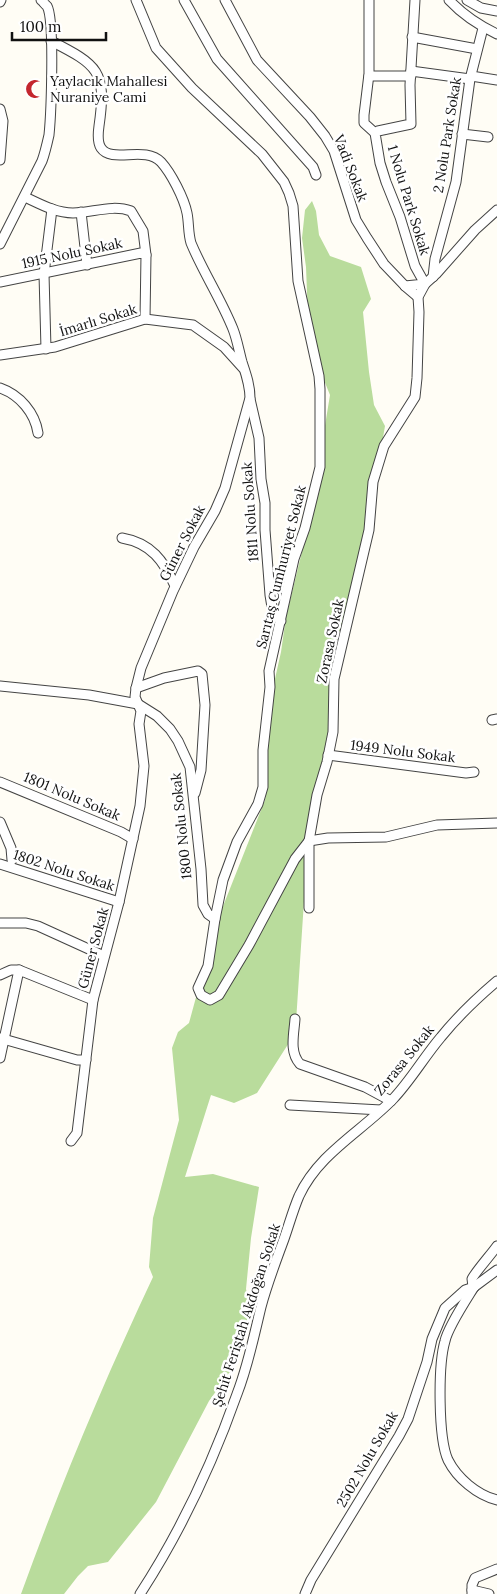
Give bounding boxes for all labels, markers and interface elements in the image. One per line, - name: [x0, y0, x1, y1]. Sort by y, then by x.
- scale bar: [12, 10, 106, 42]
- text: 100 m: [20, 17, 61, 36]
- place label: Yaylacık Mahallesi Nuraniye Cami: [49, 72, 168, 106]
- street label: 2 Nolu Park Sokak: [429, 75, 465, 194]
- mosque icon: Yaylacık Mahallesi Nuraniye Cami: [24, 78, 46, 100]
- street label: Vadi Sokak: [330, 131, 372, 205]
- street label: 1 Nolu Park Sokak: [384, 143, 434, 258]
- street label: 1915 Nolu Sokak: [20, 233, 124, 272]
- street label: İmarlı Sokak: [57, 300, 139, 340]
- street label: 1811 Nolu Sokak: [238, 461, 262, 562]
- street label: Sarıtaş Cumhuriyet Sokak: [252, 483, 310, 651]
- street label: Güner Sokak: [155, 501, 209, 584]
- street label: Zorasa Sokak: [312, 597, 348, 685]
- street label: 1949 Nolu Sokak: [350, 736, 457, 766]
- street label: 1801 Nolu Sokak: [21, 768, 124, 825]
- street label: 1800 Nolu Sokak: [166, 771, 196, 880]
- street label: 1802 Nolu Sokak: [11, 845, 118, 895]
- street label: Güner Sokak: [74, 905, 113, 991]
- street label: Zorasa Sokak: [370, 1021, 438, 1099]
- street label: Şehit Feriştah Akdoğan Sokak: [208, 1221, 284, 1409]
- street label: 2502 Nolu Sokak: [332, 1407, 402, 1510]

